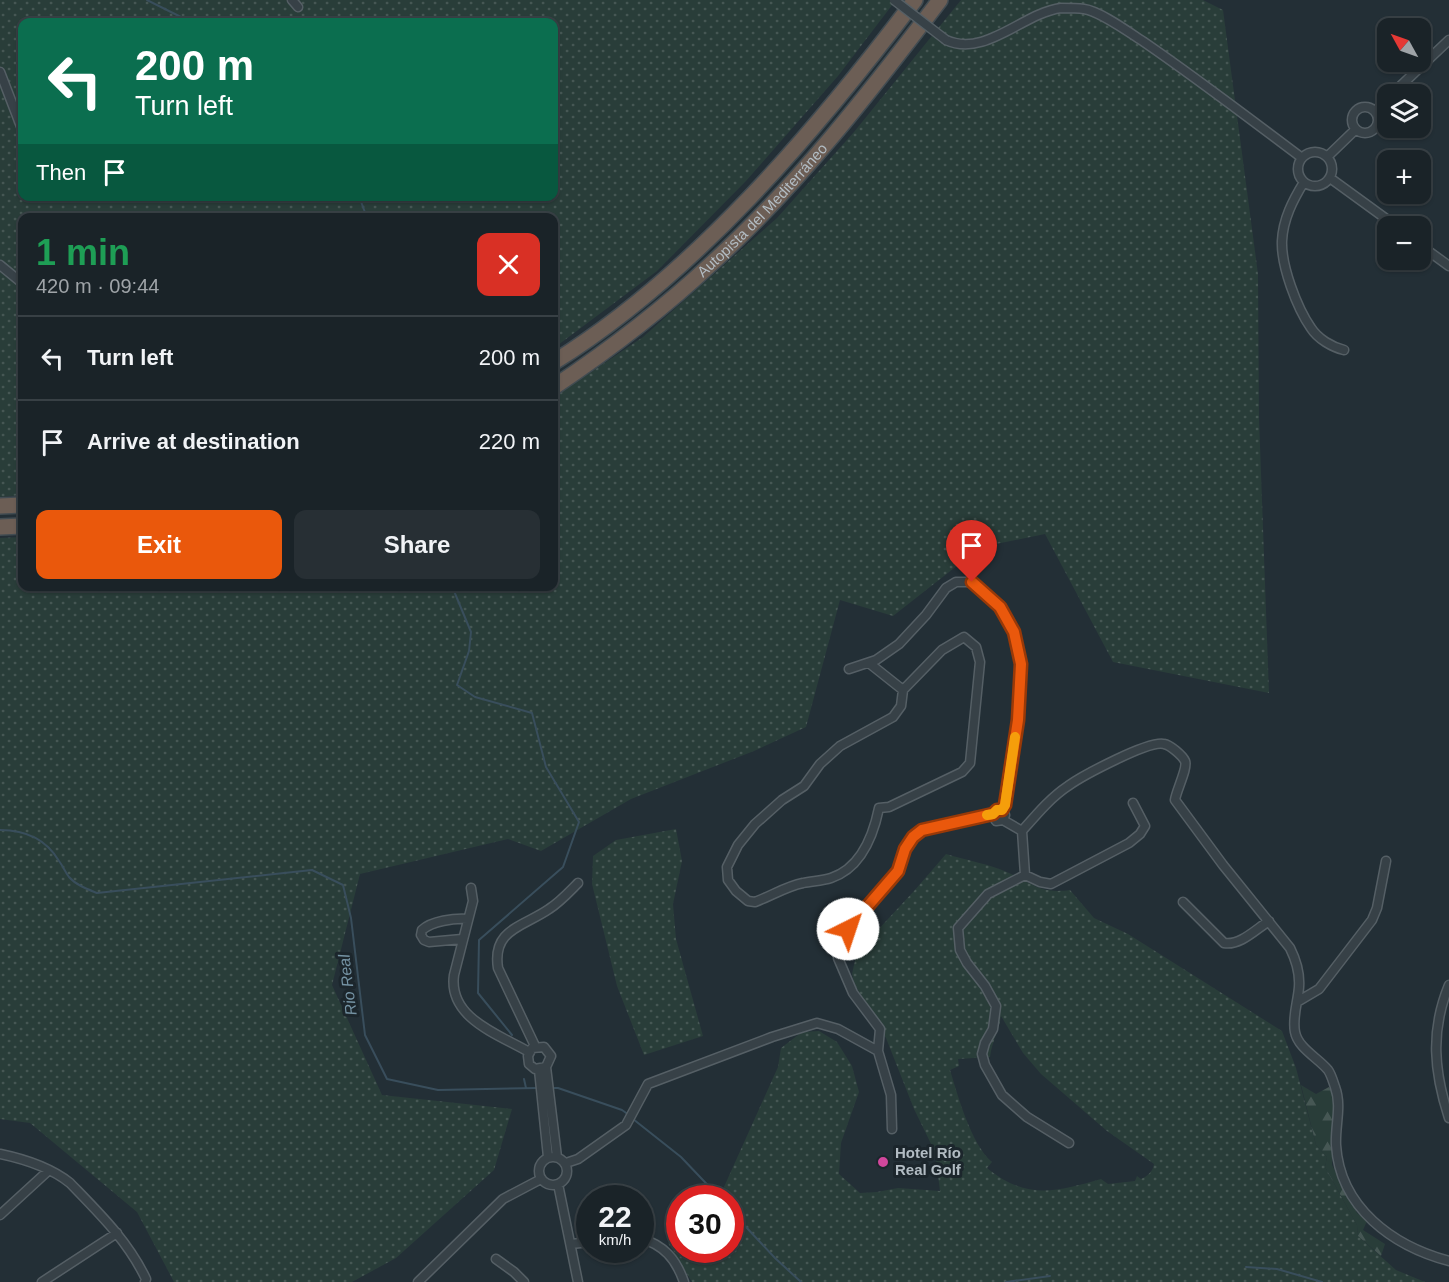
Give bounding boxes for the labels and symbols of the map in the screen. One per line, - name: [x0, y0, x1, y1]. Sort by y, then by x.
- north arrow: [1377, 18, 1431, 72]
- street label: Autopista del Mediterráneo: [694, 140, 830, 280]
- pin: [946, 520, 997, 582]
- position arrow: [816, 897, 880, 961]
- water label: Rio Real: [335, 953, 360, 1016]
- place label: Hotel Río Real Golf: [895, 1144, 962, 1178]
- marker: Hotel Río Real Golf: [876, 1155, 890, 1169]
- speed limit sign: 30: [666, 1185, 744, 1263]

